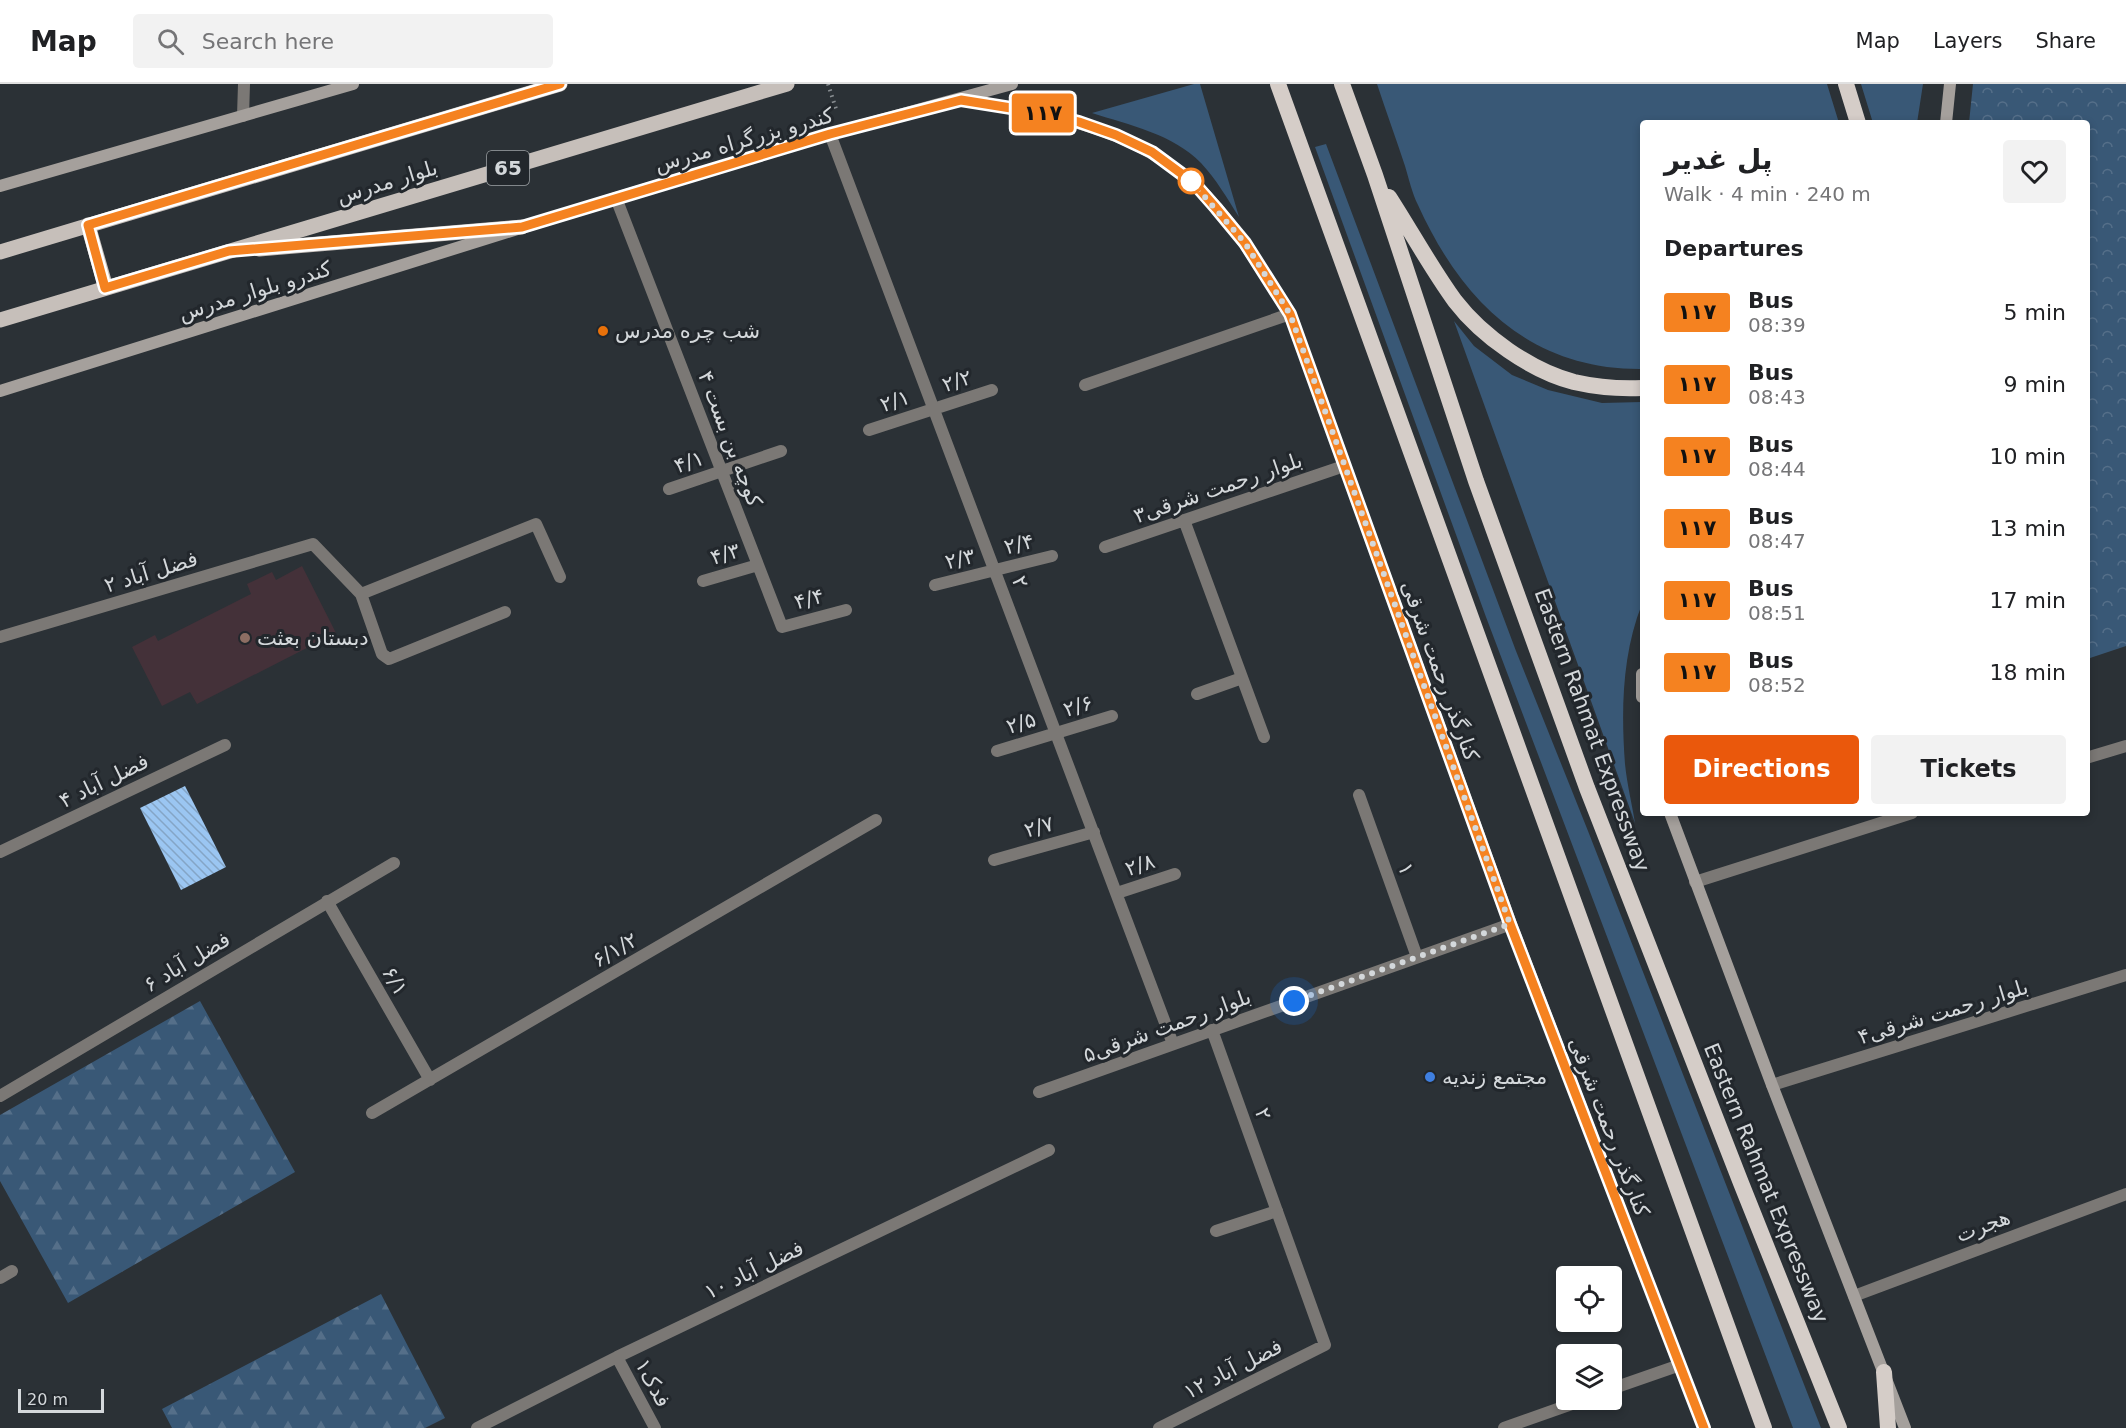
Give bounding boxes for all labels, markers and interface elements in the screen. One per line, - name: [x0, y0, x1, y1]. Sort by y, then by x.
- search box: [133, 14, 553, 68]
- text: Map: [30, 25, 97, 58]
- icon: search: [154, 25, 187, 58]
- text: Search here: [202, 29, 334, 54]
- text: Map: [1856, 29, 1900, 53]
- text: Layers: [1933, 29, 2002, 53]
- text: Share: [2035, 29, 2096, 53]
- line badge: ۱۱۷: [1008, 93, 1078, 132]
- text: ۱۱۷: [1024, 101, 1062, 125]
- street label: کندرو بزرگراه مدرس: [652, 103, 836, 177]
- button: heart: [2003, 140, 2066, 203]
- text: پل غدیر: [1664, 143, 1773, 176]
- road number: 65: [487, 151, 529, 185]
- street label: بلوار مدرس: [334, 155, 440, 209]
- unlabelled marker: [1178, 168, 1204, 194]
- text: Walk · 4 min · 240 m: [1664, 182, 1871, 206]
- text: Departures: [1664, 236, 1804, 261]
- street label: کندرو بلوار مدرس: [176, 256, 334, 326]
- text: Bus: [1748, 288, 1794, 313]
- text: ۱۱۷: [1678, 300, 1716, 324]
- text: 5 min: [2004, 300, 2066, 325]
- text: 08:39: [1748, 313, 1806, 337]
- place label: شب چره مدرس: [615, 319, 760, 343]
- marker: شب چره مدرس: [596, 324, 610, 338]
- text: Bus: [1748, 360, 1794, 385]
- street label: ۲/۲: [939, 365, 975, 397]
- street label: کوچه بن بست ۴: [693, 368, 767, 510]
- text: ۱۱۷: [1678, 372, 1716, 396]
- text: 9 min: [2004, 372, 2066, 397]
- street label: ۲/۱: [877, 385, 913, 417]
- text: 08:43: [1748, 385, 1806, 409]
- text: Bus: [1748, 432, 1794, 457]
- text: ۱۱۷: [1678, 444, 1716, 468]
- text: 10 min: [1990, 444, 2066, 469]
- street label: ۴/۱: [671, 446, 707, 478]
- street label: بلوار رحمت شرقی۳: [1130, 448, 1306, 528]
- text: 08:44: [1748, 457, 1806, 481]
- text: Bus: [1748, 504, 1794, 529]
- text: ۱۱۷: [1678, 516, 1716, 540]
- text: 13 min: [1990, 516, 2066, 541]
- street label: ۲/۴: [1002, 529, 1036, 559]
- text: 08:47: [1748, 529, 1806, 553]
- street label: ۴/۳: [707, 538, 743, 570]
- street label: ۲/۳: [943, 544, 977, 574]
- street label: فضل آباد ۲: [101, 546, 201, 598]
- street label: ۲: [1007, 572, 1033, 592]
- text: Bus: [1748, 576, 1794, 601]
- street label: کنارگذر رحمت شرقی: [1396, 578, 1484, 764]
- street label: ۴/۴: [792, 584, 826, 614]
- street label: Eastern Rahmat Expressway: [1530, 585, 1654, 875]
- text: ۱۱۷: [1678, 588, 1716, 612]
- text: 17 min: [1990, 588, 2066, 613]
- text: 08:51: [1748, 601, 1806, 625]
- place label: دبستان بعثت: [257, 626, 369, 650]
- marker: دبستان بعثت: [238, 631, 252, 645]
- text: Bus: [1748, 648, 1794, 673]
- text: ۱۱۷: [1678, 660, 1716, 684]
- text: 18 min: [1990, 660, 2066, 685]
- text: 08:52: [1748, 673, 1806, 697]
- street label: ۲/۶: [1060, 690, 1096, 722]
- street label: ۲/۵: [1003, 707, 1039, 739]
- button: Directions: [1664, 735, 1859, 804]
- button: Tickets: [1871, 735, 2066, 804]
- street label: فضل آباد ۴: [55, 748, 153, 813]
- street label: ۲/۷: [1021, 811, 1057, 843]
- street label: ۲/۸: [1122, 849, 1158, 881]
- street label: ۱: [1393, 860, 1419, 878]
- street label: فضل آباد ۶: [139, 926, 234, 997]
- street label: ۶/۱/۲: [588, 928, 642, 972]
- street label: ۶/۱: [377, 962, 413, 1000]
- street label: بلوار رحمت شرقی۴: [1855, 975, 2031, 1049]
- street label: ۵بلوار رحمت شرقی: [1080, 984, 1254, 1068]
- your location: [1279, 986, 1309, 1016]
- street label: کنارگذر رحمت شرقی: [1564, 1034, 1654, 1220]
- street label: Eastern Rahmat Expressway: [1699, 1040, 1833, 1326]
- place label: مجتمع زندیه: [1442, 1065, 1547, 1089]
- marker: مجتمع زندیه: [1423, 1070, 1437, 1084]
- street label: ۲: [1250, 1105, 1276, 1123]
- street label: هجرت: [1953, 1205, 2013, 1247]
- street label: فضل آباد ۱۰: [700, 1235, 808, 1304]
- map controls: [1556, 1266, 1622, 1410]
- button: locate: [1556, 1266, 1622, 1332]
- street label: فضل آباد ۱۲: [1179, 1333, 1286, 1404]
- button: layers: [1556, 1344, 1622, 1410]
- street label: فدک۱: [630, 1355, 676, 1411]
- scale bar: [18, 1386, 104, 1414]
- text: 20 m: [27, 1390, 68, 1409]

